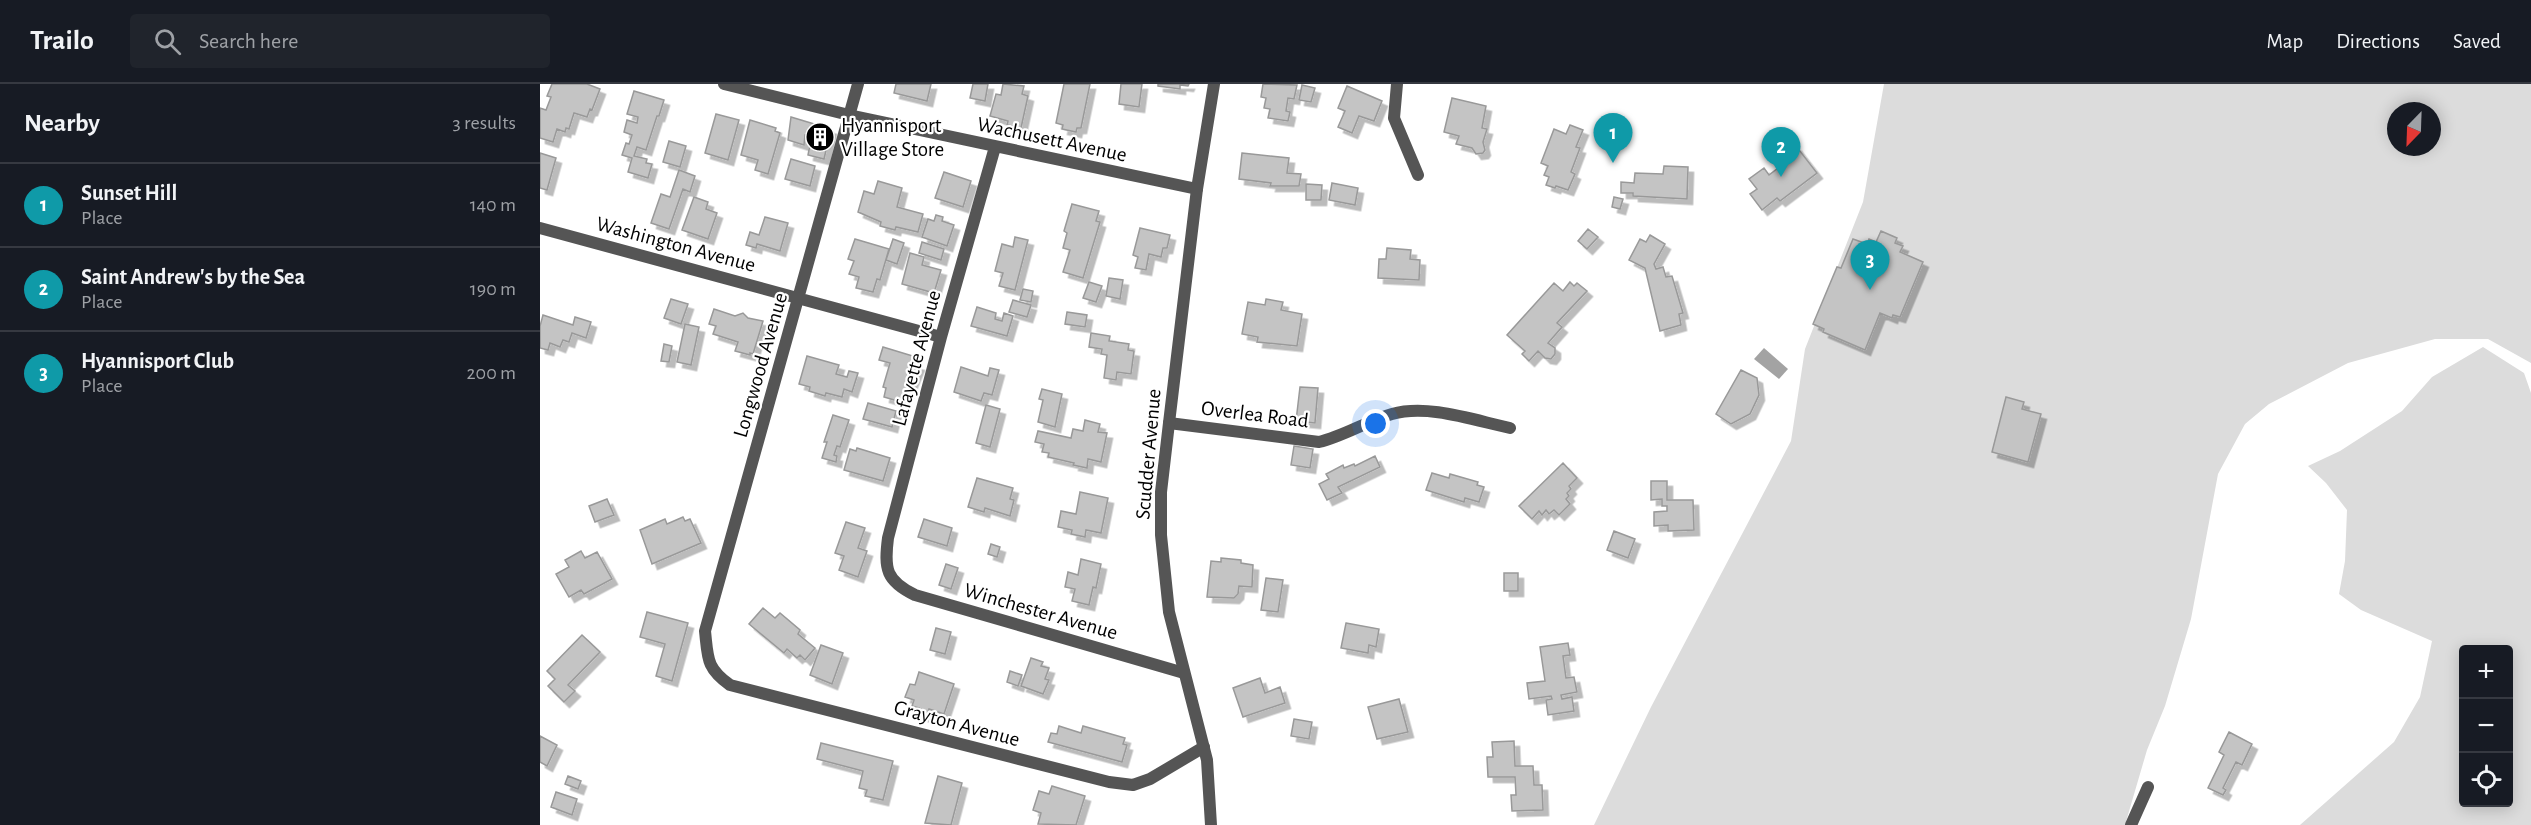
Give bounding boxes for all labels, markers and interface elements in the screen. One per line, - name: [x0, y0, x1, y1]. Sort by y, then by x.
- search box: [130, 14, 550, 68]
- icon: search: [151, 25, 184, 58]
- text: Trailo: [30, 27, 94, 55]
- text: Search here: [199, 30, 298, 52]
- text: Map: [2267, 31, 2303, 52]
- text: Directions: [2336, 31, 2420, 52]
- text: Saved: [2453, 31, 2501, 52]
- north arrow: [2387, 102, 2441, 156]
- text: Nearby: [24, 110, 100, 136]
- text: 3 results: [452, 113, 516, 133]
- street label: Wachusett Avenue: [975, 113, 1129, 166]
- pin: 1: [1594, 113, 1632, 163]
- place label: Hyannisport Village Store: [841, 115, 944, 160]
- building icon: Hyannisport Village Store: [804, 121, 836, 153]
- pin: 2: [1762, 128, 1800, 177]
- text: Sunset Hill: [81, 182, 177, 204]
- text: 1: [40, 195, 47, 215]
- text: 140 m: [470, 195, 516, 215]
- text: Place: [81, 208, 122, 228]
- street label: Washington Avenue: [594, 213, 758, 276]
- pin: 3: [1850, 240, 1890, 290]
- text: Saint Andrew's by the Sea: [81, 266, 305, 288]
- text: 2: [39, 279, 48, 299]
- text: 190 m: [470, 279, 516, 299]
- street label: Lafayette Avenue: [888, 288, 945, 428]
- street label: Longwood Avenue: [730, 290, 791, 440]
- text: Place: [81, 292, 122, 312]
- text: Hyannisport Club: [81, 350, 234, 372]
- text: 3: [39, 363, 48, 383]
- text: 200 m: [466, 363, 516, 383]
- text: Place: [81, 376, 122, 396]
- street label: Scudder Avenue: [1132, 388, 1165, 520]
- street label: Overlea Road: [1200, 397, 1310, 432]
- your location: [1361, 409, 1390, 438]
- street label: Winchester Avenue: [962, 580, 1120, 643]
- map controls: [2459, 645, 2513, 807]
- button: +: [2459, 645, 2513, 699]
- street label: Grayton Avenue: [892, 697, 1022, 750]
- button: −: [2459, 699, 2513, 753]
- button: locate: [2459, 753, 2513, 807]

